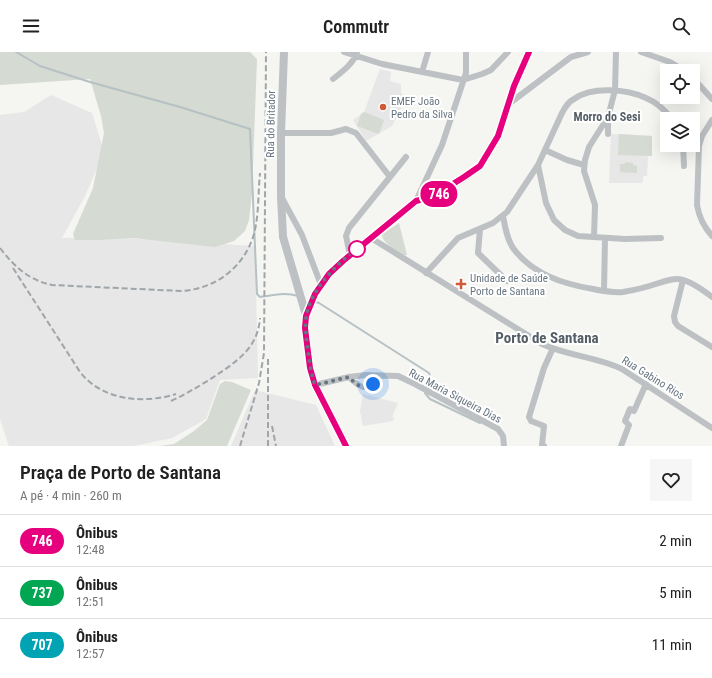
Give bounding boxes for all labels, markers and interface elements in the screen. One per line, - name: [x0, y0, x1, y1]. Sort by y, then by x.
- icon: menu: [20, 15, 42, 37]
- icon: search: [670, 15, 692, 37]
- text: Commutr: [323, 16, 389, 37]
- map controls: [660, 64, 700, 152]
- button: locate: [660, 64, 700, 104]
- street label: Rua do Britador: [264, 90, 278, 158]
- place label: EMEF João Pedro da Silva: [391, 95, 453, 121]
- marker: EMEF João Pedro da Silva: [378, 102, 388, 112]
- district label: Morro do Sesi: [574, 110, 640, 124]
- button: layers: [660, 112, 700, 152]
- line badge: 746: [416, 181, 462, 207]
- text: 746: [428, 186, 450, 202]
- unlabelled marker: [348, 240, 366, 258]
- place label: Unidade de Saúde Porto de Santana: [470, 272, 548, 298]
- marker: Unidade de Saúde Porto de Santana: [455, 278, 467, 290]
- district label: Porto de Santana: [495, 329, 599, 347]
- street label: Rua Gabino Rios: [619, 354, 687, 402]
- street label: Rua Maria Siqueira Dias: [406, 366, 504, 426]
- your location: [363, 374, 383, 394]
- button: heart: [650, 459, 692, 501]
- text: Praça de Porto de Santana: [20, 461, 221, 484]
- text: A pé · 4 min · 260 m: [20, 488, 122, 503]
- text: Ônibus: [76, 524, 118, 542]
- text: 2 min: [659, 532, 692, 550]
- text: 746: [31, 533, 53, 549]
- text: 12:48: [76, 542, 105, 557]
- text: Ônibus: [76, 576, 118, 594]
- text: 5 min: [659, 584, 692, 602]
- text: 737: [31, 585, 53, 601]
- text: 12:51: [76, 594, 105, 609]
- text: Ônibus: [76, 628, 118, 646]
- text: 11 min: [652, 636, 692, 654]
- text: 707: [31, 637, 53, 653]
- text: 12:57: [76, 646, 105, 661]

